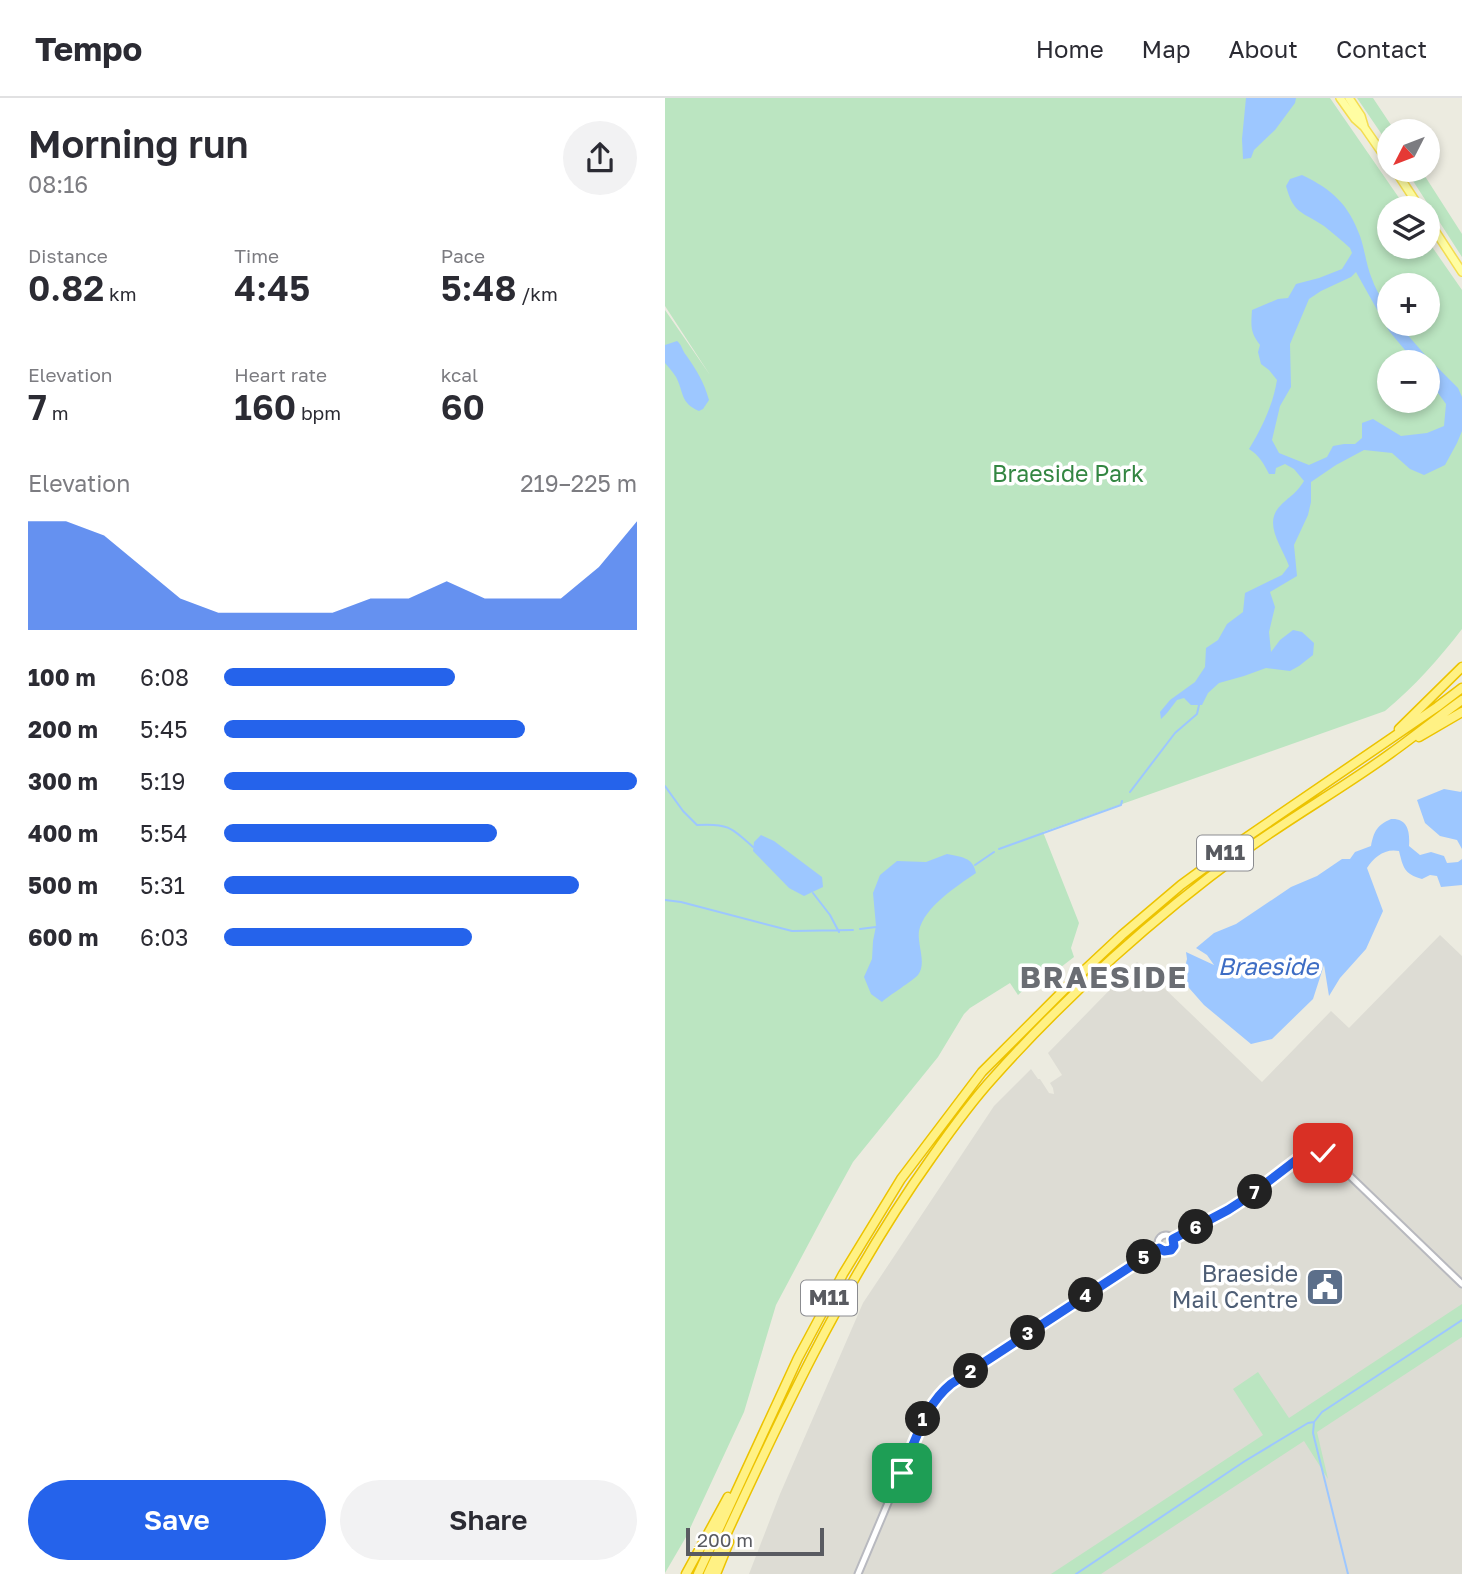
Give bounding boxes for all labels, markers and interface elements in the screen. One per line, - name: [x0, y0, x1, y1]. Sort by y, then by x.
- text: Tempo: [35, 29, 142, 68]
- text: Home: [1036, 34, 1104, 63]
- text: Map: [1142, 34, 1191, 63]
- text: About: [1229, 34, 1298, 63]
- text: Contact: [1336, 34, 1427, 63]
- north arrow: [1377, 119, 1440, 182]
- map controls: [1377, 119, 1440, 413]
- text: Morning run: [28, 121, 249, 166]
- button: share: [563, 121, 637, 195]
- text: 08:16: [28, 170, 88, 198]
- button: layers: [1377, 196, 1440, 259]
- text: Distance: [28, 244, 108, 267]
- text: Time: [234, 244, 279, 267]
- text: Pace: [441, 244, 485, 267]
- text: 0.82: [28, 267, 104, 309]
- text: 4:45: [234, 267, 310, 309]
- text: 5:48: [441, 267, 516, 309]
- button: +: [1377, 273, 1440, 336]
- text: km: [104, 282, 137, 305]
- text: /km: [516, 282, 558, 305]
- button: −: [1377, 350, 1440, 413]
- text: Elevation: [28, 363, 113, 386]
- text: Heart rate: [234, 363, 327, 386]
- text: kcal: [441, 363, 478, 386]
- text: 7: [28, 386, 47, 428]
- text: 160: [234, 386, 296, 428]
- text: 60: [441, 386, 485, 428]
- text: m: [47, 401, 68, 424]
- text: bpm: [296, 401, 341, 424]
- park label: Braeside Park: [992, 459, 1144, 487]
- text: Elevation: [28, 469, 130, 497]
- text: 219–225 m: [520, 469, 637, 497]
- text: 100 m: [28, 663, 96, 691]
- text: 6:08: [140, 663, 189, 691]
- text: 200 m: [28, 715, 98, 743]
- text: 5:45: [140, 715, 188, 743]
- text: 300 m: [28, 767, 98, 795]
- text: 5:19: [140, 767, 185, 795]
- text: 400 m: [28, 819, 98, 847]
- text: 5:54: [140, 819, 188, 847]
- road number: M11: [1197, 836, 1253, 870]
- text: 500 m: [28, 871, 98, 899]
- text: 5:31: [140, 871, 185, 899]
- text: 600 m: [28, 923, 98, 951]
- text: 6:03: [140, 923, 189, 951]
- water label: Braeside: [1218, 951, 1320, 980]
- district label: BRAESIDE: [1020, 959, 1188, 995]
- pin: [1293, 1123, 1353, 1183]
- icon: check: [1304, 1134, 1342, 1172]
- pin: 7: [1237, 1174, 1273, 1210]
- text: 7: [1249, 1180, 1260, 1203]
- pin: 6: [1179, 1210, 1213, 1244]
- text: 6: [1189, 1215, 1202, 1238]
- pin: 5: [1127, 1240, 1161, 1274]
- text: 5: [1138, 1245, 1149, 1268]
- place label: Braeside Mail Centre: [1172, 1259, 1298, 1313]
- public building icon: Braeside Mail Centre: [1304, 1266, 1346, 1308]
- pin: 4: [1069, 1278, 1103, 1312]
- road number: M11: [801, 1280, 857, 1316]
- text: 4: [1080, 1283, 1091, 1306]
- pin: 3: [1011, 1316, 1045, 1350]
- text: 3: [1022, 1321, 1033, 1344]
- pin: 2: [953, 1354, 989, 1388]
- text: 2: [965, 1359, 976, 1382]
- pin: 1: [905, 1402, 941, 1436]
- text: 1: [918, 1407, 927, 1430]
- pin: [872, 1443, 932, 1503]
- icon: arrive: [883, 1454, 921, 1492]
- button: Save: [28, 1480, 326, 1560]
- button: Share: [340, 1480, 637, 1560]
- scale bar: [686, 1525, 824, 1557]
- text: 200 m: [697, 1528, 753, 1551]

